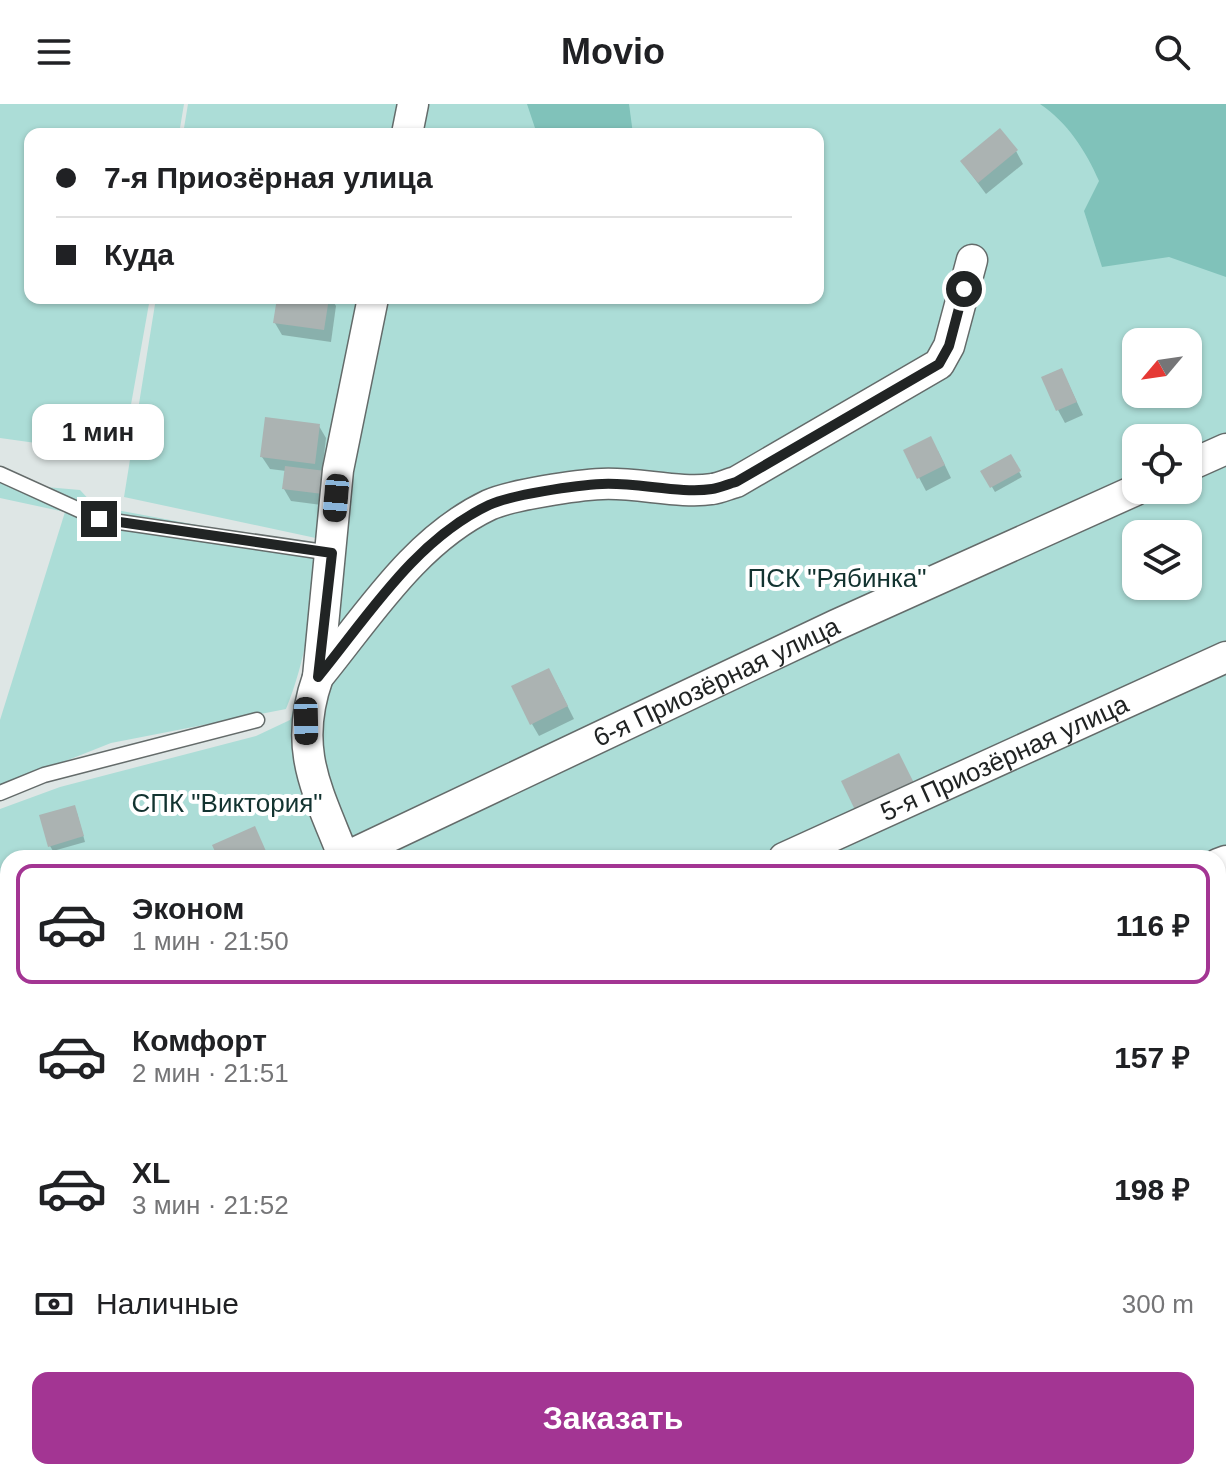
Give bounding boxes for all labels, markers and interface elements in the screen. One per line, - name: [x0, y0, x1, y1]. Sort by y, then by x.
- icon: menu: [32, 30, 76, 74]
- icon: search: [1150, 30, 1194, 74]
- text: Movio: [561, 31, 665, 72]
- text: 7-я Приозёрная улица: [104, 161, 433, 194]
- text: Куда: [104, 238, 174, 271]
- route start: [946, 271, 982, 307]
- north arrow: [1122, 328, 1202, 408]
- map controls: [1122, 328, 1202, 600]
- callout: 1 мин: [33, 403, 165, 459]
- text: 1 мин: [62, 417, 134, 447]
- button: locate: [1122, 424, 1202, 504]
- car: [322, 473, 350, 523]
- route end: [81, 501, 117, 537]
- button: layers: [1122, 520, 1202, 600]
- park label: ПСК "Рябинка": [747, 563, 927, 593]
- street label: 6-я Приозёрная улица: [588, 610, 845, 753]
- street label: 5-я Приозёрная улица: [876, 688, 1133, 827]
- car: [294, 697, 318, 745]
- park label: СПК "Виктория": [132, 788, 322, 818]
- icon: car: [36, 888, 108, 960]
- text: Эконом: [132, 892, 245, 925]
- text: 116 ₽: [1116, 909, 1190, 942]
- text: 1 мин · 21:50: [132, 926, 289, 956]
- icon: car: [36, 1020, 108, 1092]
- text: Комфорт: [132, 1024, 267, 1057]
- text: 157 ₽: [1114, 1041, 1190, 1074]
- text: 2 мин · 21:51: [132, 1058, 289, 1088]
- icon: car: [36, 1152, 108, 1224]
- text: XL: [132, 1156, 170, 1189]
- text: 198 ₽: [1114, 1173, 1190, 1206]
- text: 3 мин · 21:52: [132, 1190, 289, 1220]
- icon: cash: [32, 1282, 76, 1326]
- text: Наличные: [96, 1287, 239, 1320]
- text: 300 m: [1122, 1289, 1194, 1319]
- button: Заказать: [32, 1372, 1194, 1464]

